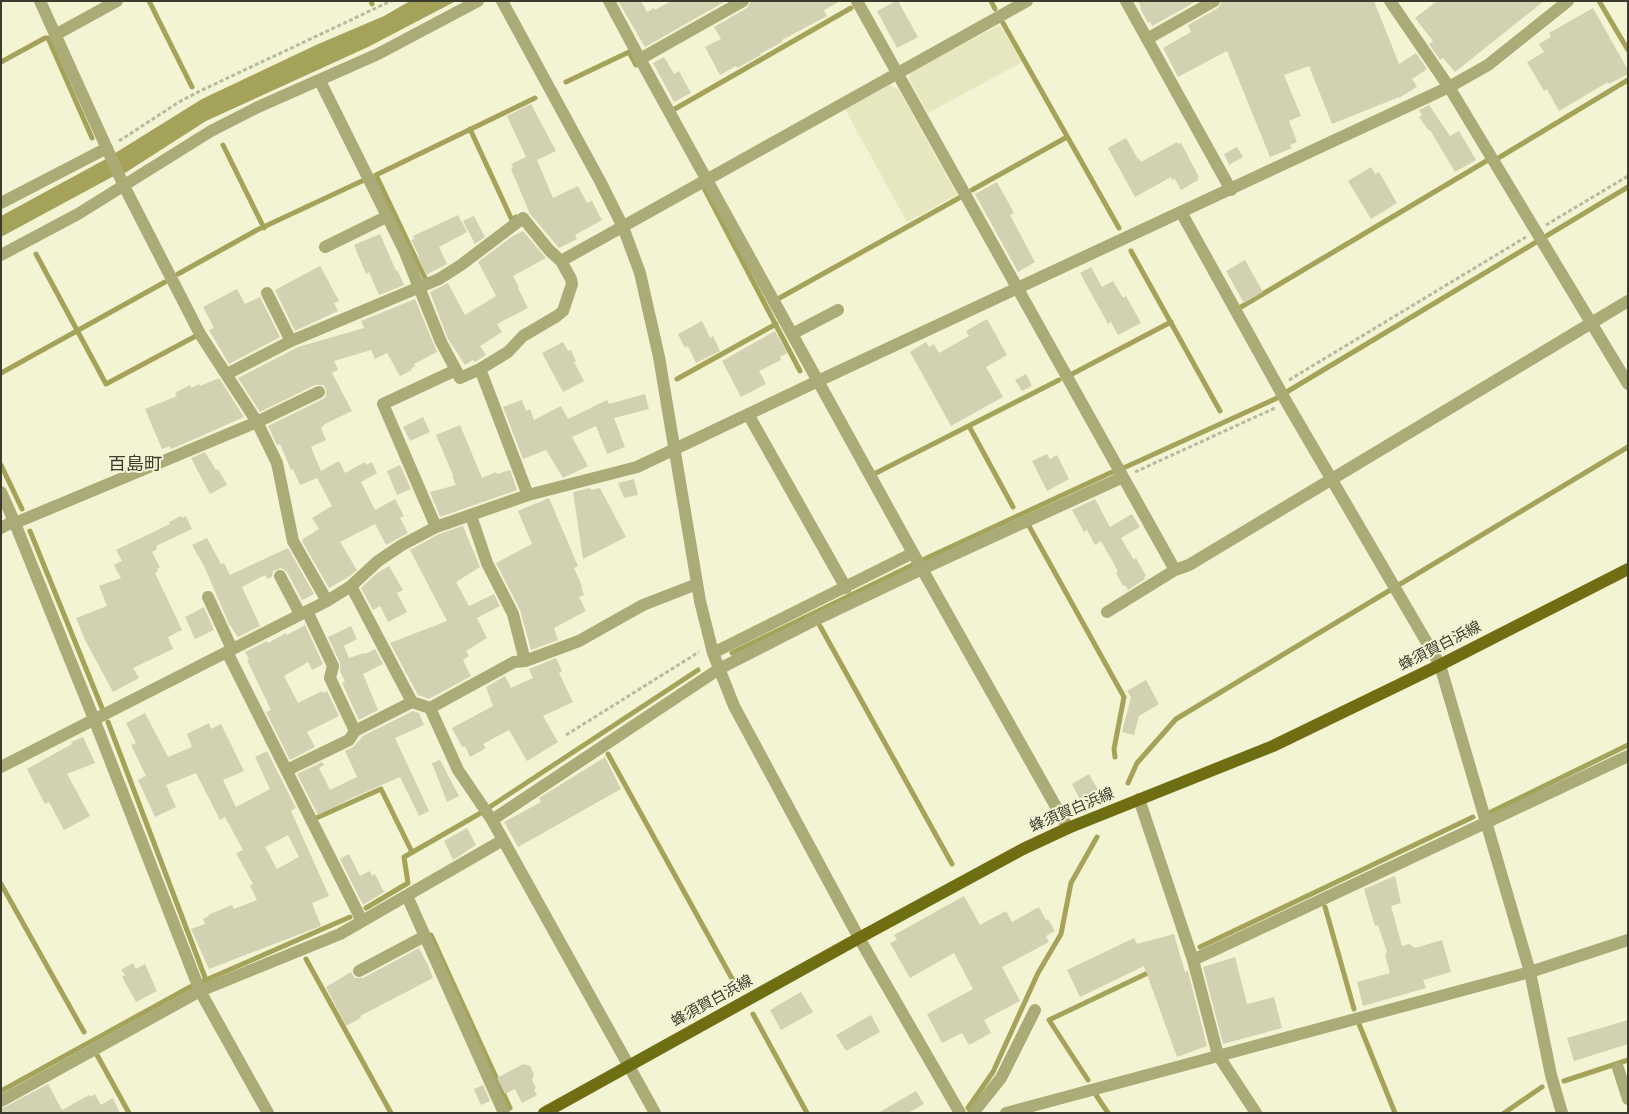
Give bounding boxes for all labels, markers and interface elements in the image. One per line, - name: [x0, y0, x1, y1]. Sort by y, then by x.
- district label: 百島町: [108, 454, 162, 476]
- street label: 蜂須賀白浜線: [1396, 618, 1484, 674]
- street label: 蜂須賀白浜線: [1027, 784, 1117, 836]
- street label: 蜂須賀白浜線: [668, 971, 756, 1031]

